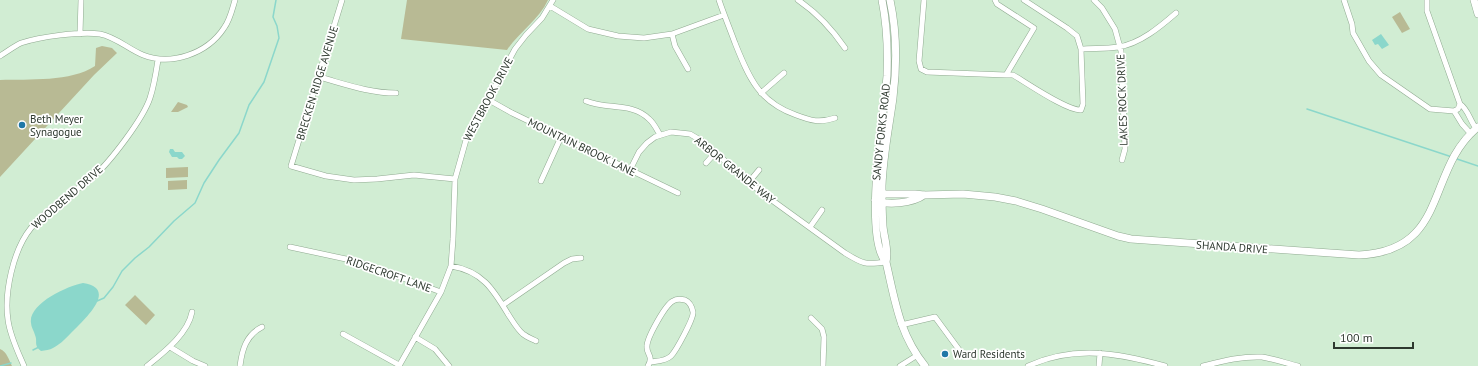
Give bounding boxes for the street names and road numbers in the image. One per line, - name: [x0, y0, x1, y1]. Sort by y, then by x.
- street label: BRECKEN RIDGE AVENUE: [293, 24, 341, 142]
- street label: LAKES ROCK DRIVE: [1113, 54, 1131, 146]
- street label: WESTBROOK DRIVE: [460, 55, 516, 143]
- street label: SANDY FORKS ROAD: [869, 83, 893, 181]
- street label: MOUNTAIN BROOK LANE: [526, 115, 638, 179]
- street label: ARBOR GRANDE WAY: [692, 133, 779, 207]
- street label: WOODBEND DRIVE: [28, 162, 106, 232]
- street label: SHANDA DRIVE: [1196, 238, 1268, 257]
- street label: RIDGECROFT LANE: [345, 253, 434, 295]

